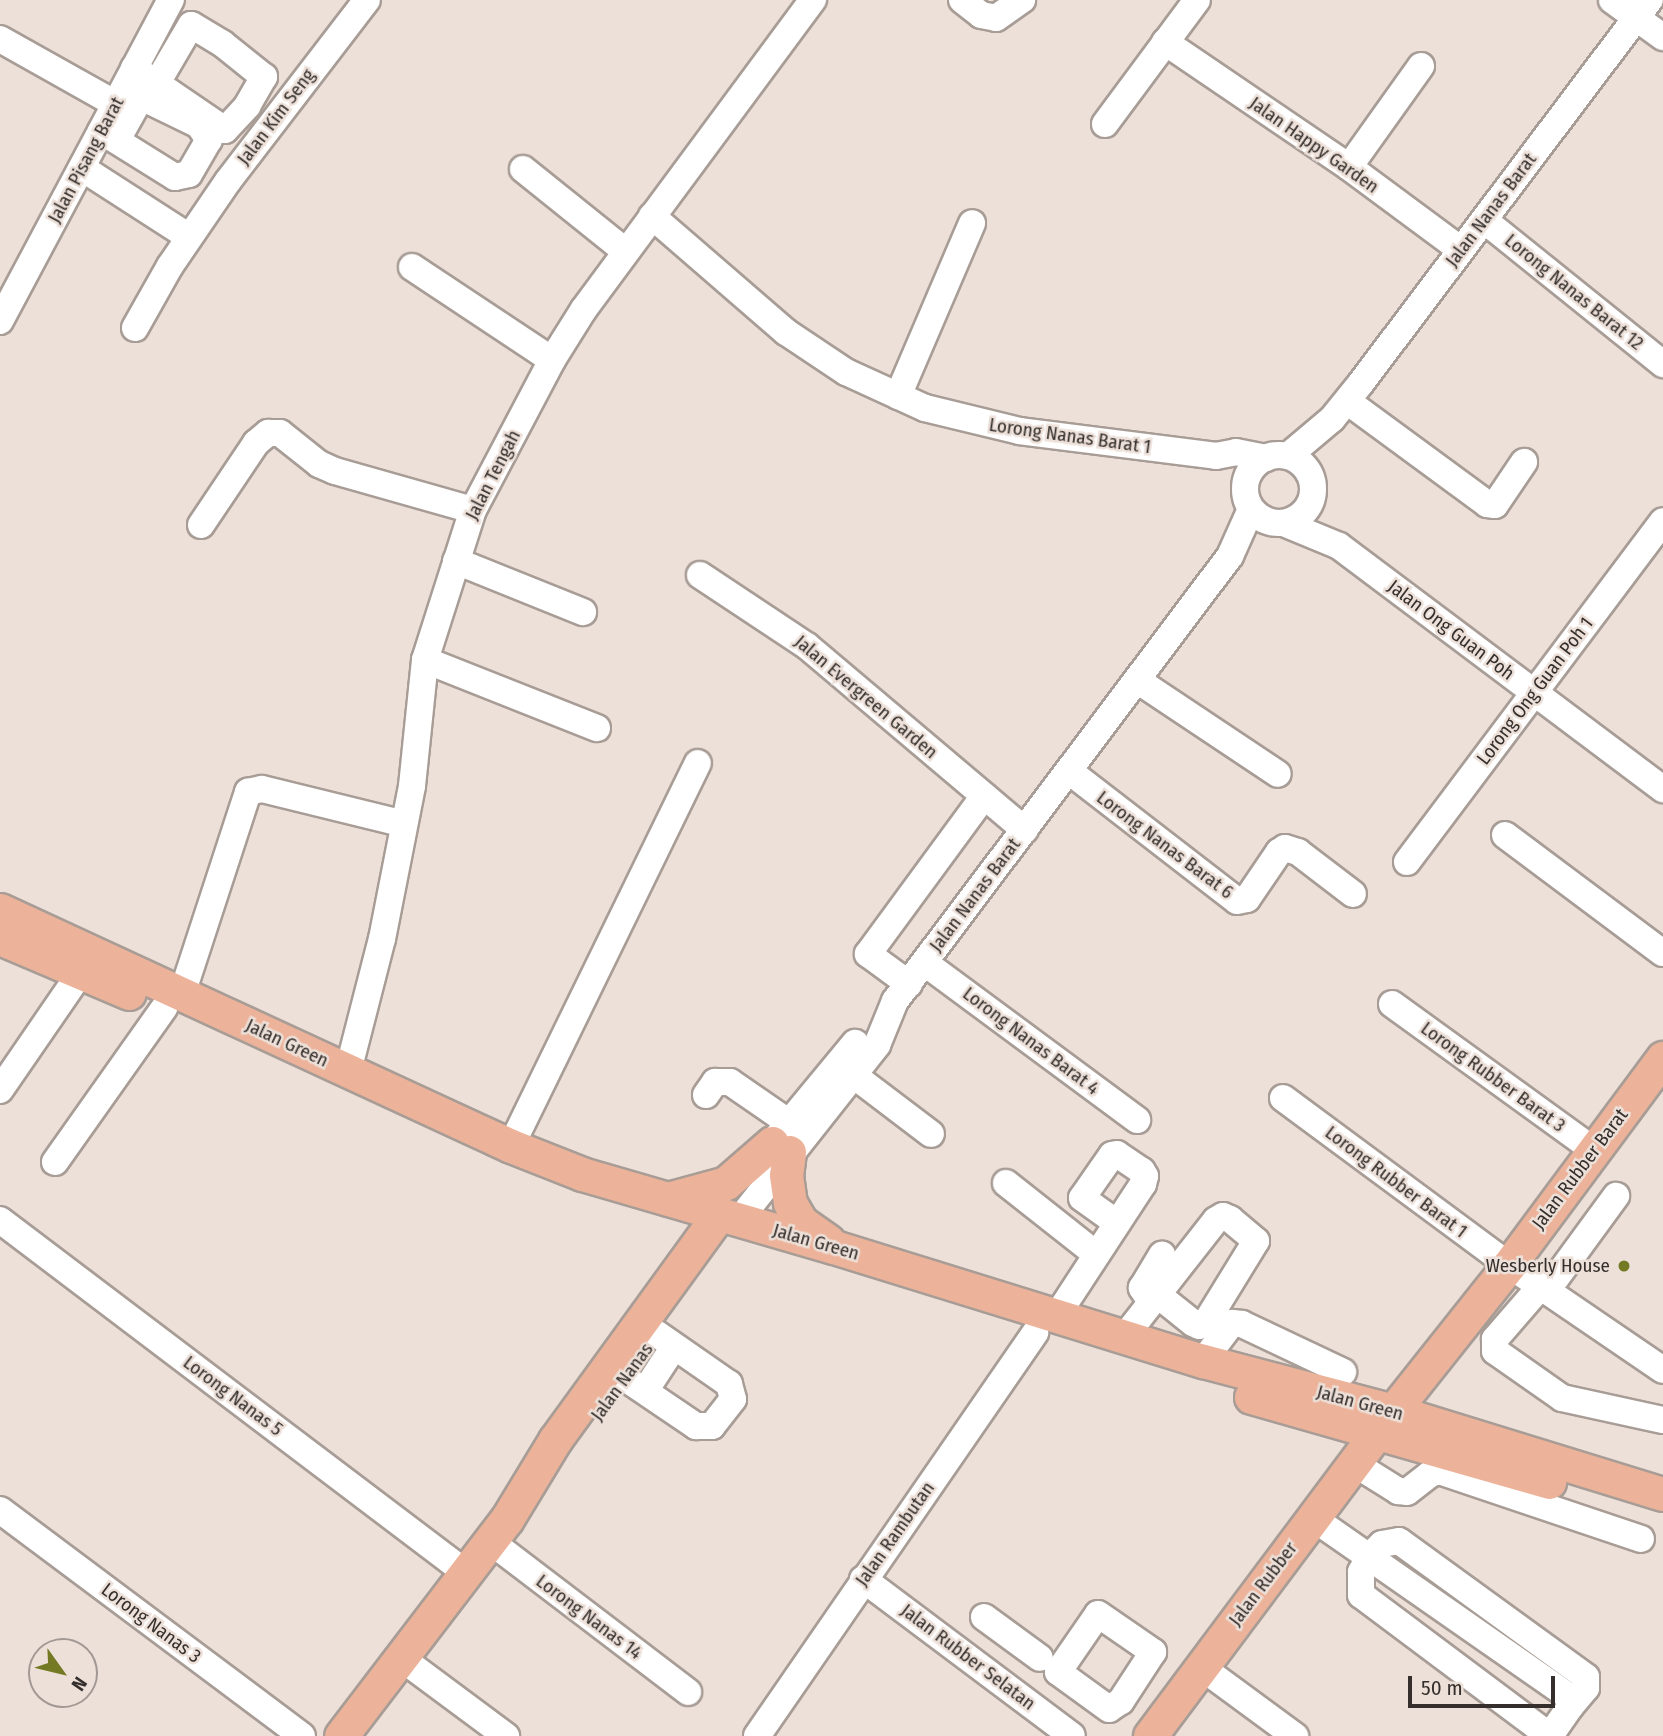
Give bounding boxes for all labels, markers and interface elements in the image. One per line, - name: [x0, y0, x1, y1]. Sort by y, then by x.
- street label: Jalan Kim Seng: [232, 64, 320, 170]
- street label: Jalan Happy Garden: [1245, 92, 1383, 198]
- street label: Jalan Pisang Barat: [43, 93, 129, 227]
- street label: Jalan Nanas Barat: [1441, 148, 1541, 272]
- street label: Lorong Nanas Barat 12: [1500, 229, 1648, 355]
- street label: Lorong Nanas Barat 1: [988, 413, 1152, 459]
- street label: Jalan Tengah: [461, 426, 525, 524]
- street label: Jalan Ong Guan Poh: [1383, 575, 1519, 685]
- street label: Lorong Ong Guan Poh 1: [1472, 613, 1598, 769]
- street label: Jalan Evergreen Garden: [790, 630, 942, 764]
- street label: Lorong Nanas Barat 6: [1092, 786, 1238, 904]
- street label: Jalan Nanas Barat: [925, 833, 1025, 957]
- street label: Lorong Nanas Barat 4: [958, 982, 1104, 1100]
- street label: Jalan Green: [242, 1014, 332, 1072]
- street label: Lorong Rubber Barat 3: [1416, 1017, 1570, 1137]
- street label: Jalan Rubber Barat: [1527, 1104, 1633, 1234]
- street label: Lorong Rubber Barat 1: [1321, 1121, 1471, 1243]
- street label: Jalan Green: [770, 1219, 862, 1265]
- place label: Wesberly House: [1486, 1255, 1610, 1277]
- marker: Wesberly House: [1616, 1258, 1632, 1274]
- street label: Jalan Nanas: [586, 1338, 658, 1426]
- street label: Lorong Nanas 5: [179, 1351, 287, 1441]
- street label: Jalan Green: [1314, 1380, 1406, 1426]
- street label: Jalan Rambutan: [851, 1477, 939, 1591]
- street label: Jalan Rubber: [1224, 1537, 1302, 1631]
- street label: Lorong Nanas 14: [532, 1570, 646, 1664]
- street label: Lorong Nanas 3: [97, 1578, 205, 1668]
- street label: Jalan Rubber Selatan: [896, 1599, 1040, 1715]
- north arrow: [28, 1638, 98, 1708]
- scale bar: [1411, 1662, 1558, 1706]
- text: N: [66, 1673, 92, 1695]
- text: 50 m: [1421, 1675, 1463, 1701]

